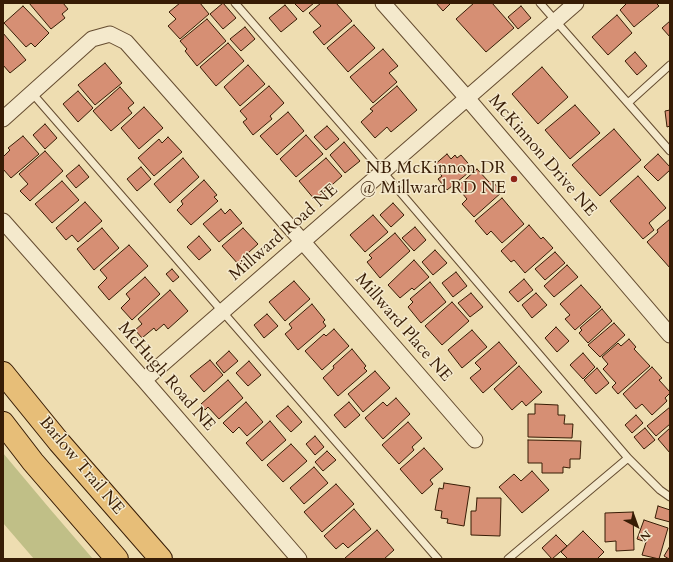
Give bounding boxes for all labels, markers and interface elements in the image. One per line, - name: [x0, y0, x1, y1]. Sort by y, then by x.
- street label: McKinnon Drive NE: [484, 91, 600, 221]
- place label: NB McKinnon DR @ Millward RD NE: [360, 159, 506, 199]
- marker: NB McKinnon DR @ Millward RD NE: [509, 174, 519, 184]
- street label: Millward Road NE: [226, 180, 342, 286]
- street label: Millward Place NE: [350, 270, 456, 386]
- street label: McHugh Road NE: [113, 318, 219, 436]
- street label: Barlow Trail NE: [34, 413, 128, 519]
- north arrow: [617, 506, 657, 546]
- text: N: [637, 527, 654, 544]

